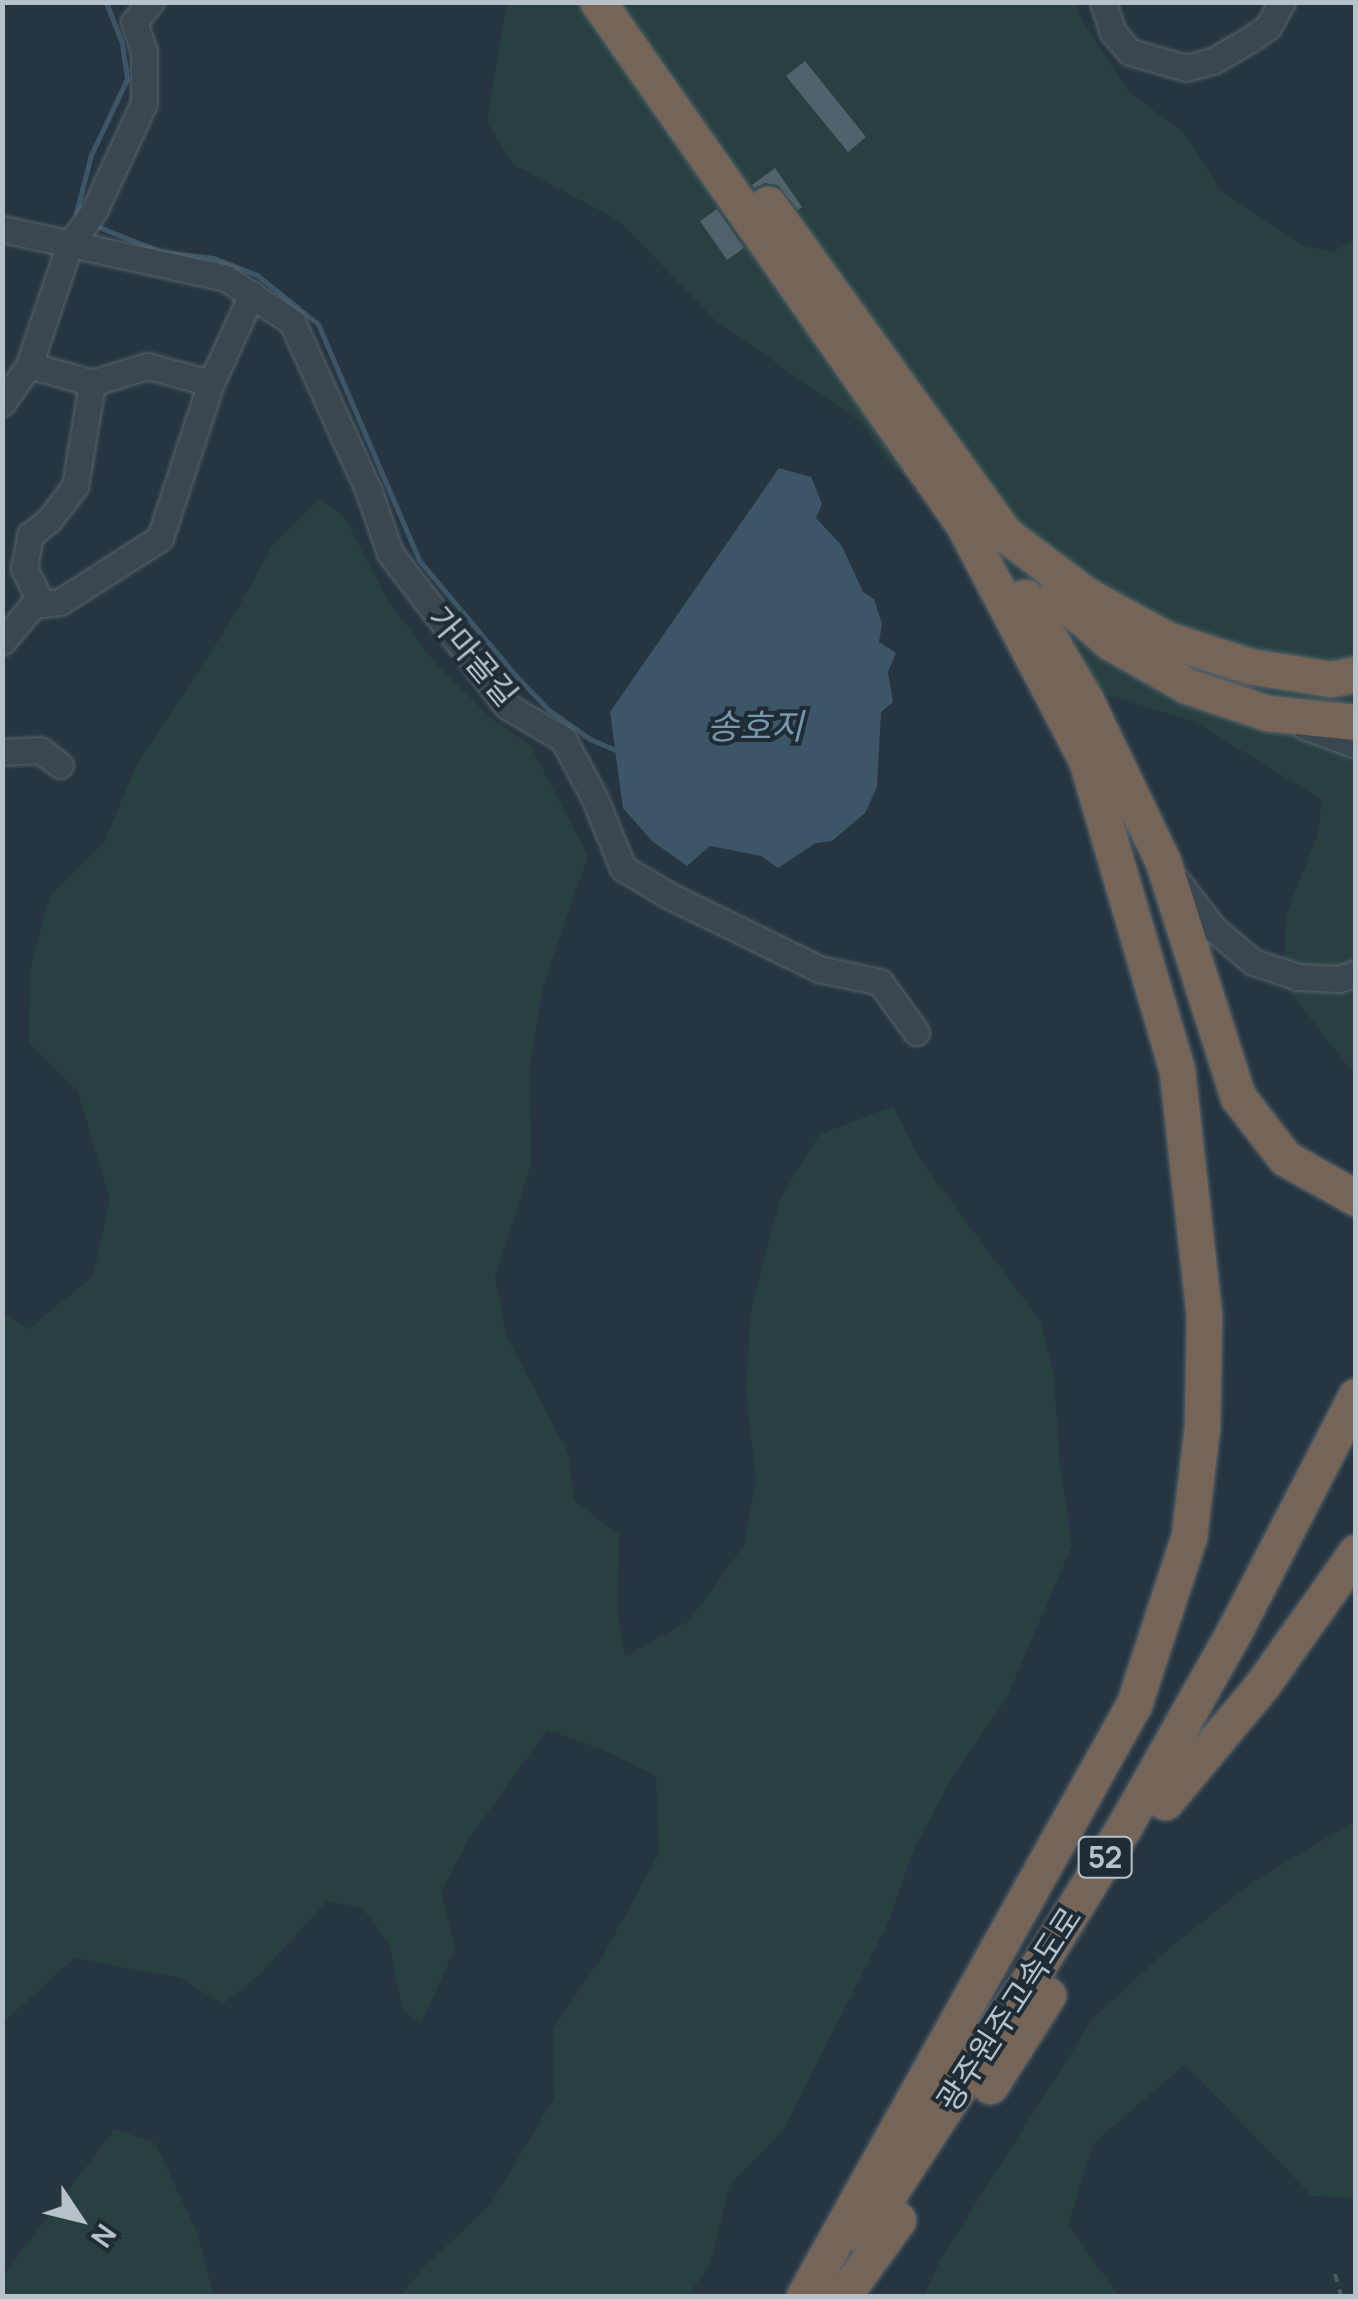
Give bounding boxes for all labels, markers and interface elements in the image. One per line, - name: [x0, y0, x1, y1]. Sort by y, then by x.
- street label: 가마골길: [420, 599, 526, 713]
- water label: 송호지: [707, 705, 803, 747]
- road number: 52: [1078, 1832, 1132, 1882]
- street label: 광주원주고속도로: [929, 1900, 1089, 2118]
- north arrow: [30, 2169, 130, 2269]
- text: N: [83, 2217, 126, 2255]

